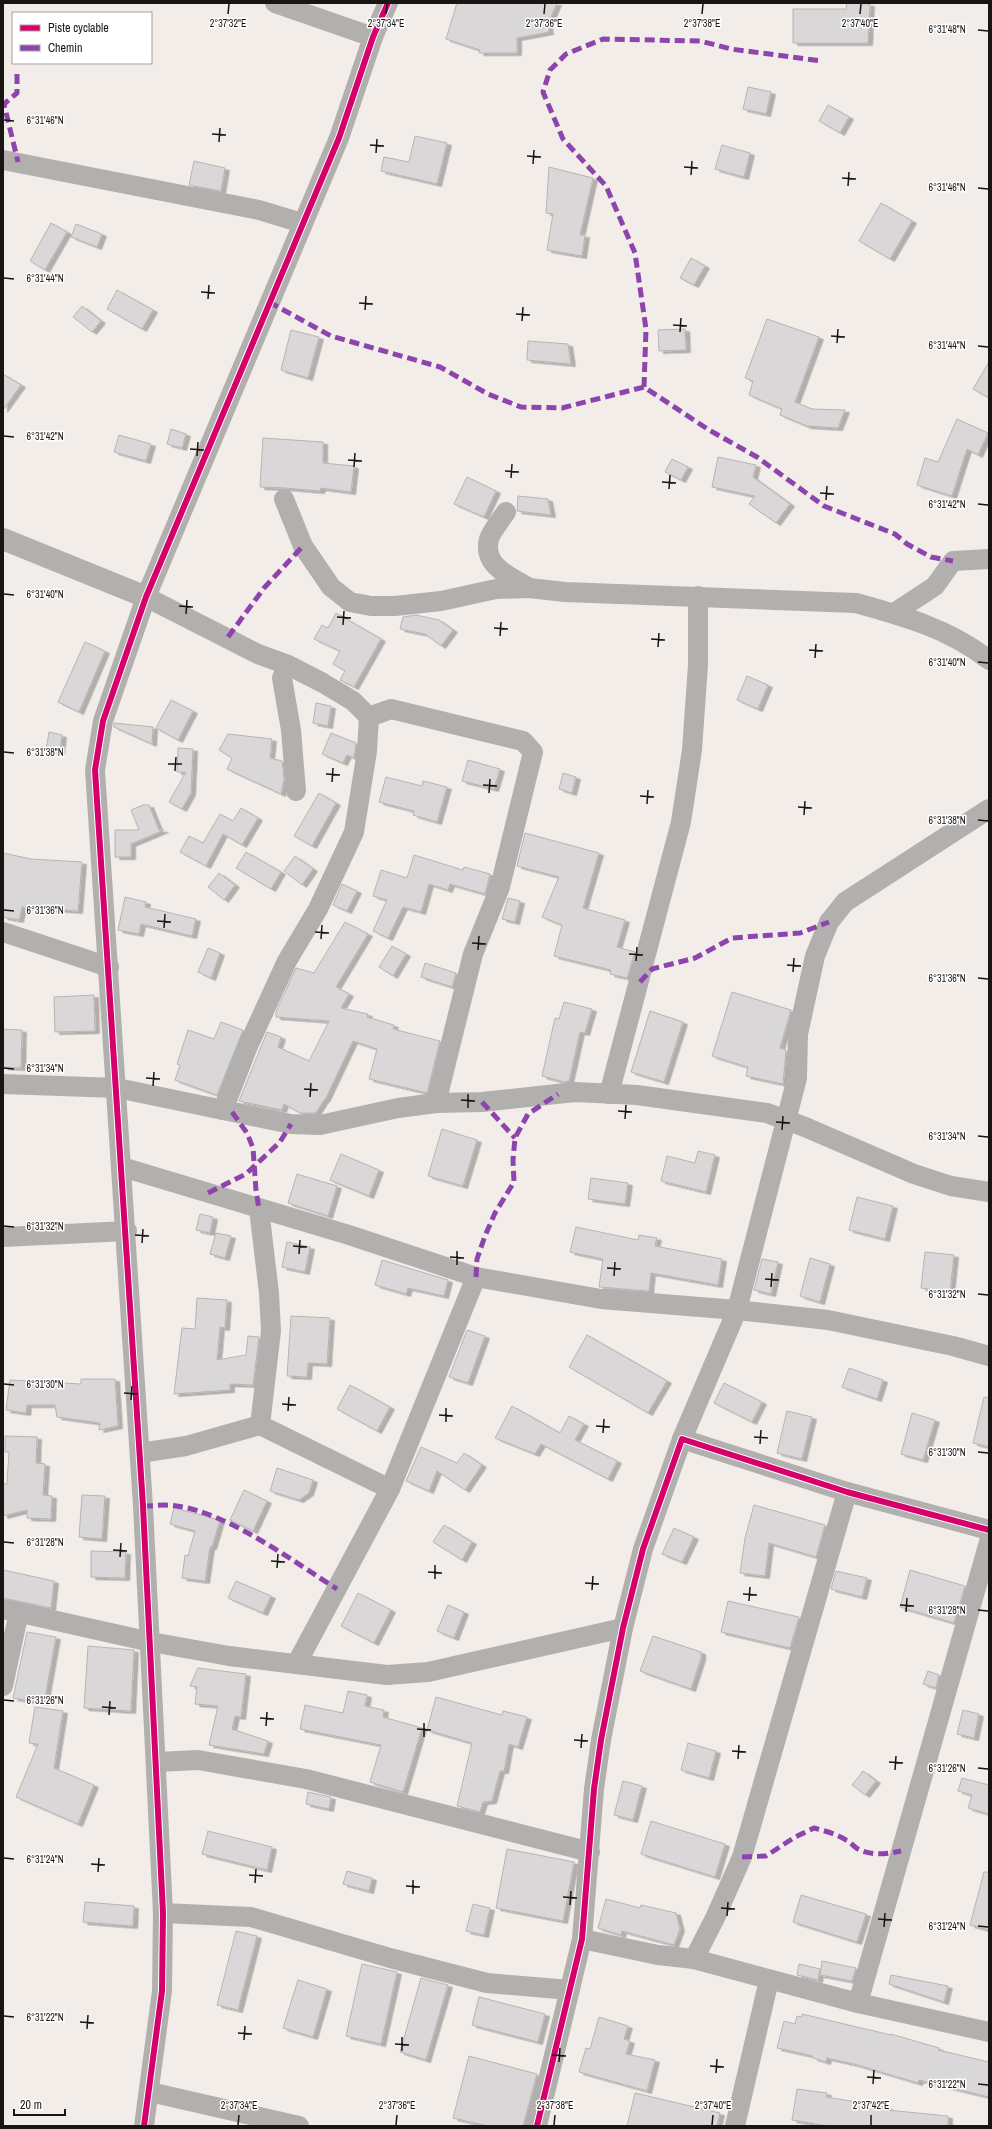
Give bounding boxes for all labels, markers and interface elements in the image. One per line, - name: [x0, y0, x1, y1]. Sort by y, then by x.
- legend: [12, 12, 152, 64]
- text: 2°37'32"E: [210, 17, 246, 30]
- text: 2°37'34"E: [368, 17, 404, 30]
- text: 2°37'36"E: [526, 17, 562, 30]
- text: 2°37'38"E: [684, 17, 720, 30]
- text: 2°37'40"E: [842, 17, 878, 30]
- text: Piste cyclable: [48, 20, 109, 36]
- text: 6°31'48"N: [928, 23, 966, 36]
- text: Chemin: [48, 40, 82, 56]
- text: 6°31'46"N: [26, 114, 64, 127]
- text: 6°31'46"N: [928, 181, 966, 194]
- text: 6°31'44"N: [26, 272, 64, 285]
- text: 6°31'44"N: [928, 339, 966, 352]
- text: 6°31'42"N: [26, 430, 64, 443]
- text: 6°31'42"N: [928, 498, 966, 511]
- text: 6°31'40"N: [26, 588, 64, 601]
- text: 6°31'40"N: [928, 656, 966, 669]
- text: 6°31'38"N: [26, 746, 64, 759]
- text: 6°31'38"N: [928, 814, 966, 827]
- text: 6°31'36"N: [26, 904, 64, 917]
- text: 6°31'36"N: [928, 972, 966, 985]
- text: 6°31'34"N: [26, 1062, 64, 1075]
- text: 6°31'34"N: [928, 1130, 966, 1143]
- text: 6°31'32"N: [26, 1220, 64, 1233]
- text: 6°31'32"N: [928, 1288, 966, 1301]
- text: 6°31'30"N: [26, 1378, 64, 1391]
- text: 6°31'30"N: [928, 1446, 966, 1459]
- text: 6°31'28"N: [26, 1536, 64, 1549]
- text: 6°31'28"N: [928, 1604, 966, 1617]
- text: 6°31'26"N: [26, 1694, 64, 1707]
- text: 6°31'26"N: [928, 1762, 966, 1775]
- text: 6°31'24"N: [26, 1853, 64, 1866]
- text: 6°31'24"N: [928, 1920, 966, 1933]
- text: 6°31'22"N: [26, 2011, 64, 2024]
- text: 6°31'22"N: [928, 2078, 966, 2091]
- scale bar: [14, 2091, 65, 2117]
- text: 20 m: [20, 2097, 42, 2113]
- text: 2°37'34"E: [221, 2099, 257, 2112]
- text: 2°37'36"E: [379, 2099, 415, 2112]
- text: 2°37'38"E: [537, 2099, 573, 2112]
- text: 2°37'40"E: [695, 2099, 731, 2112]
- text: 2°37'42"E: [853, 2099, 889, 2112]

